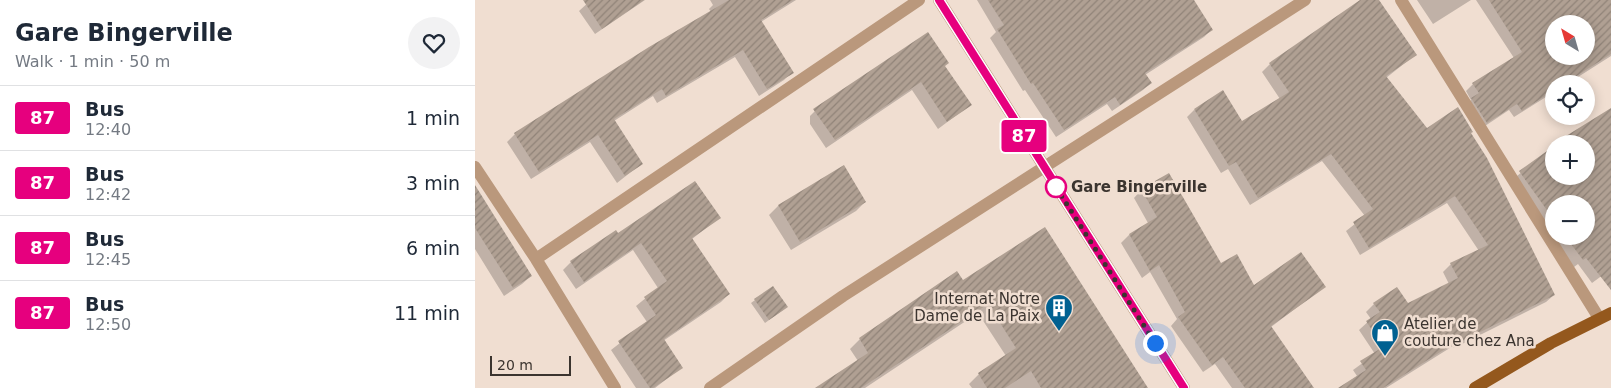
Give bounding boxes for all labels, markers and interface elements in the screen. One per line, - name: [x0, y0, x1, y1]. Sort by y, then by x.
- north arrow: [1545, 15, 1595, 65]
- map controls: [1545, 15, 1595, 245]
- button: heart: [408, 17, 460, 69]
- text: Gare Bingerville: [15, 19, 233, 47]
- text: Walk · 1 min · 50 m: [15, 52, 170, 71]
- button: locate: [1545, 75, 1595, 125]
- text: Bus: [85, 98, 124, 120]
- text: 87: [30, 107, 55, 128]
- text: 1 min: [406, 107, 460, 129]
- text: 12:40: [85, 120, 131, 139]
- line badge: 87: [1001, 120, 1047, 152]
- text: 87: [1011, 125, 1037, 146]
- button: +: [1545, 135, 1595, 185]
- text: Bus: [85, 163, 124, 185]
- text: 87: [30, 172, 55, 193]
- text: 3 min: [406, 172, 460, 194]
- marker: Gare Bingerville: [1045, 176, 1067, 198]
- place label: Gare Bingerville: [1071, 178, 1207, 196]
- text: 12:42: [85, 185, 131, 204]
- button: −: [1545, 195, 1595, 245]
- text: Bus: [85, 228, 124, 250]
- text: 87: [30, 237, 55, 258]
- text: 6 min: [406, 237, 460, 259]
- text: 12:45: [85, 250, 131, 269]
- place label: Internat Notre Dame de La Paix: [914, 290, 1040, 325]
- text: Bus: [85, 293, 124, 315]
- building icon: Internat Notre Dame de La Paix: [1044, 293, 1074, 332]
- text: 87: [30, 302, 55, 323]
- text: 11 min: [394, 302, 460, 324]
- text: 12:50: [85, 315, 131, 334]
- place label: Atelier de couture chez Ana: [1404, 315, 1535, 350]
- shop icon: Atelier de couture chez Ana: [1370, 318, 1400, 357]
- your location: [1143, 331, 1168, 356]
- scale bar: [490, 353, 571, 376]
- text: 20 m: [497, 357, 533, 373]

